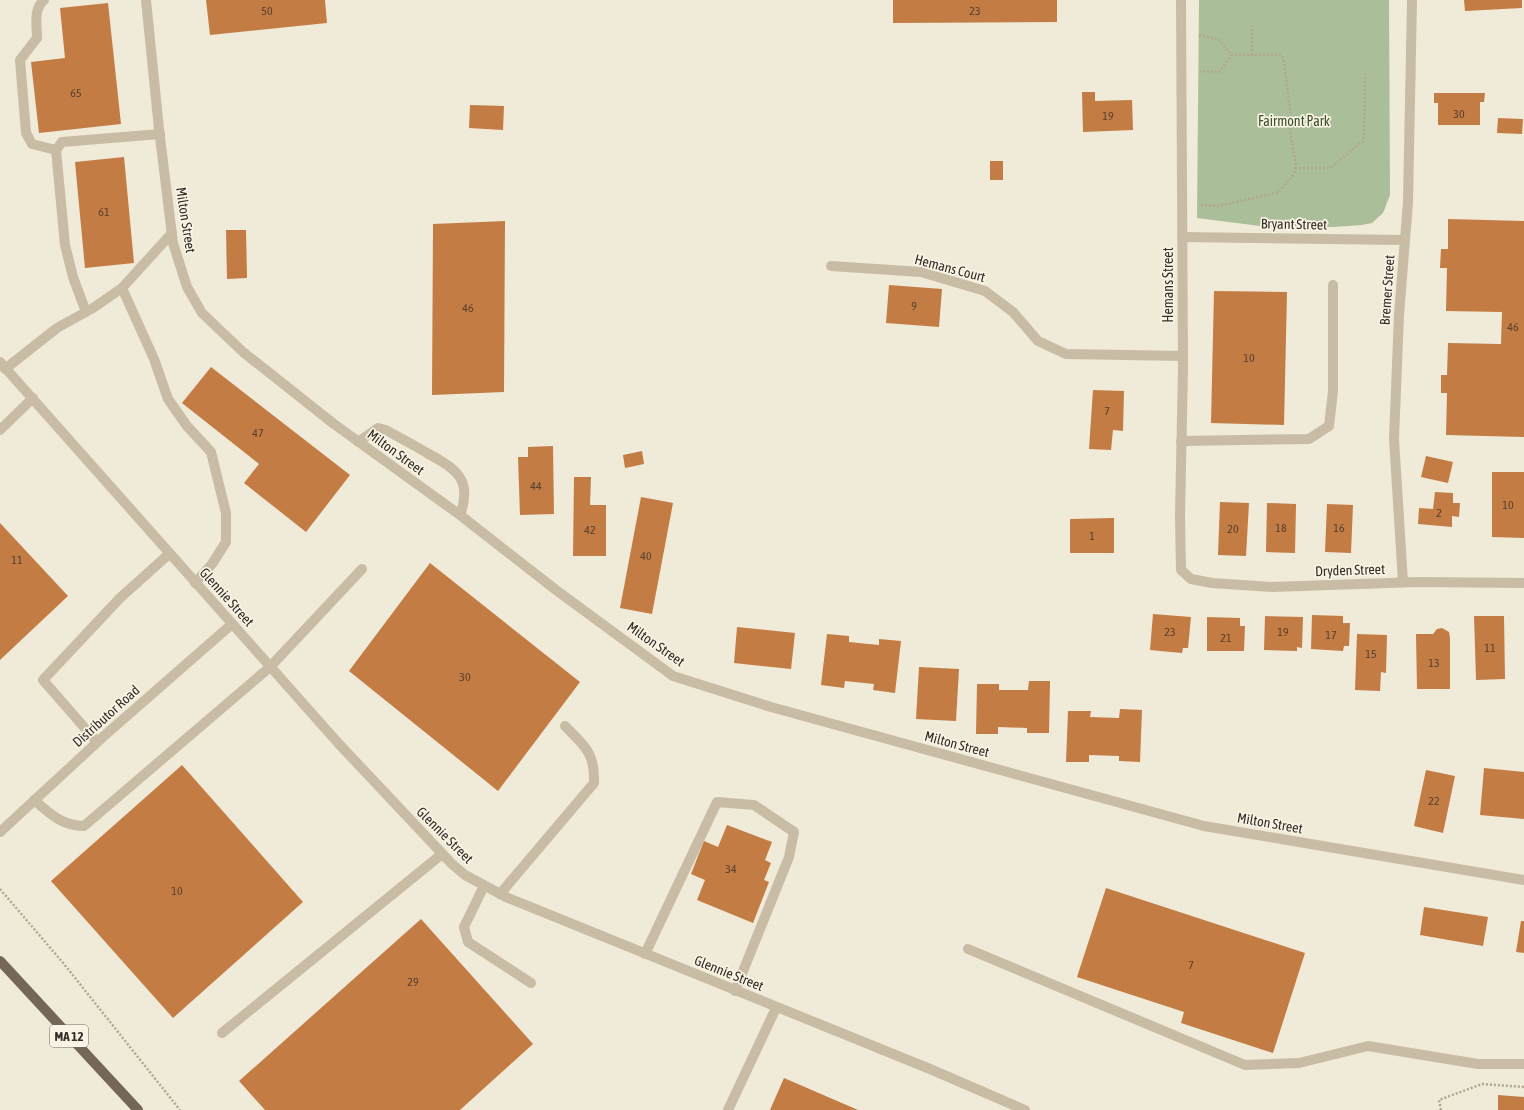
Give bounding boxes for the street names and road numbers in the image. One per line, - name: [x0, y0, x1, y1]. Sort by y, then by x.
- street label: Milton Street: [173, 186, 199, 254]
- street label: Bryant Street: [1261, 215, 1327, 233]
- street label: Hemans Street: [1160, 247, 1176, 323]
- street label: Hemans Court: [913, 251, 987, 285]
- street label: Bremer Street: [1377, 254, 1397, 326]
- street label: Milton Street: [365, 426, 427, 478]
- street label: Dryden Street: [1315, 561, 1385, 579]
- street label: Glennie Street: [197, 564, 257, 630]
- street label: Milton Street: [624, 618, 688, 670]
- street label: Distributor Road: [69, 682, 143, 750]
- street label: Milton Street: [923, 728, 991, 760]
- street label: Glennie Street: [413, 803, 477, 867]
- street label: Milton Street: [1236, 809, 1304, 837]
- street label: Glennie Street: [692, 952, 766, 994]
- road number: MA 12: [50, 1025, 88, 1047]

